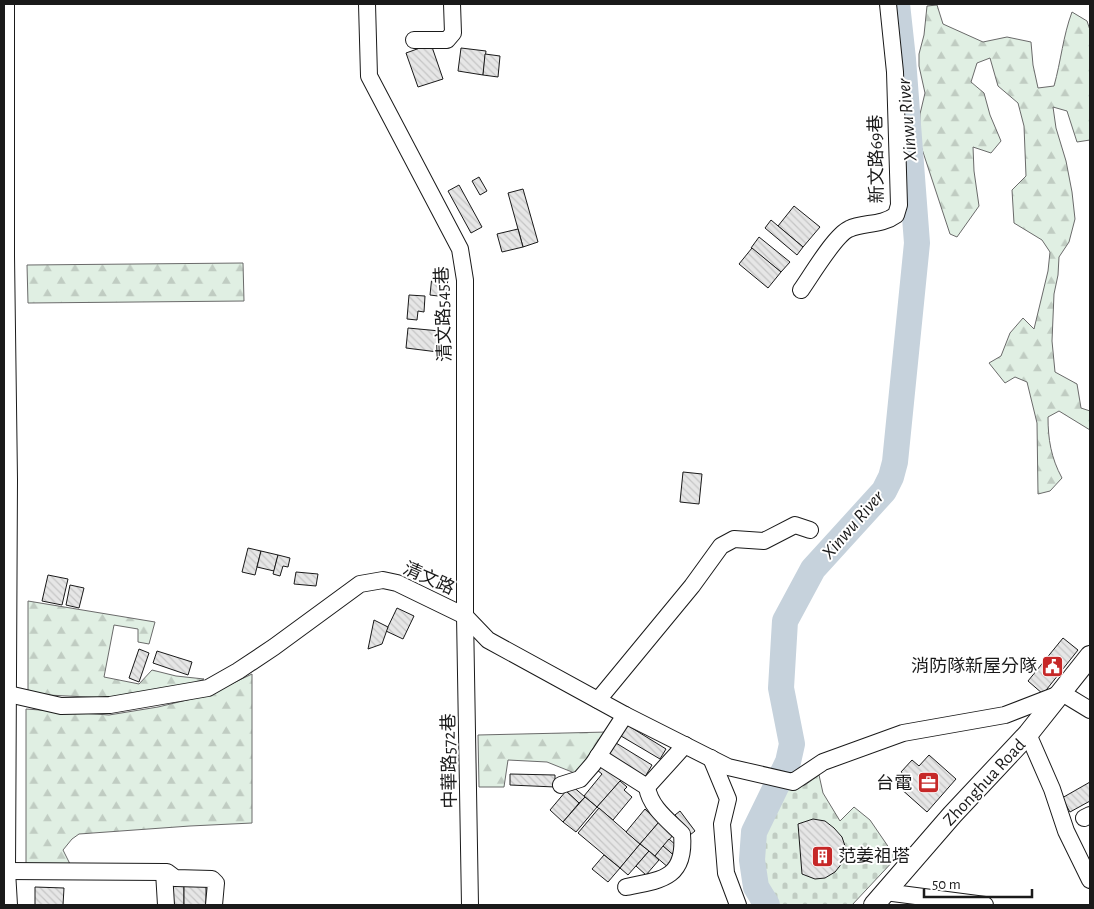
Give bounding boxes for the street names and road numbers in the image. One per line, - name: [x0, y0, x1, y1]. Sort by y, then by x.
- street label: 新文路69巷: [865, 114, 887, 204]
- street label: 清文路545巷: [431, 266, 455, 362]
- street label: 清文路: [400, 558, 458, 598]
- street label: 中華路572巷: [438, 713, 460, 809]
- street label: Zhonghua Road: [940, 736, 1029, 829]

